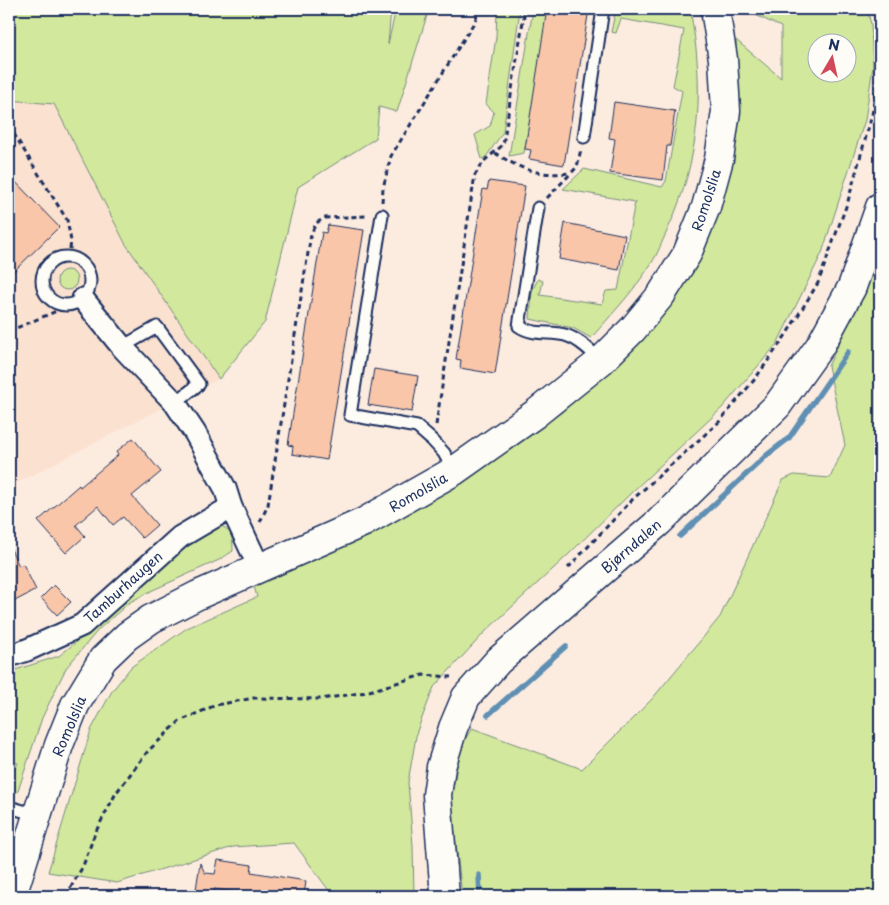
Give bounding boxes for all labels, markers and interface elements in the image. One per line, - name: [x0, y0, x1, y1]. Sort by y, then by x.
- north arrow: [806, 32, 856, 82]
- text: N: [827, 33, 841, 56]
- street label: Romolslia: [686, 166, 726, 234]
- street label: Romolslia: [385, 467, 451, 517]
- street label: Bjørndalen: [596, 514, 666, 578]
- street label: Tamburhaugen: [79, 546, 167, 628]
- street label: Romolslia: [47, 692, 91, 760]

